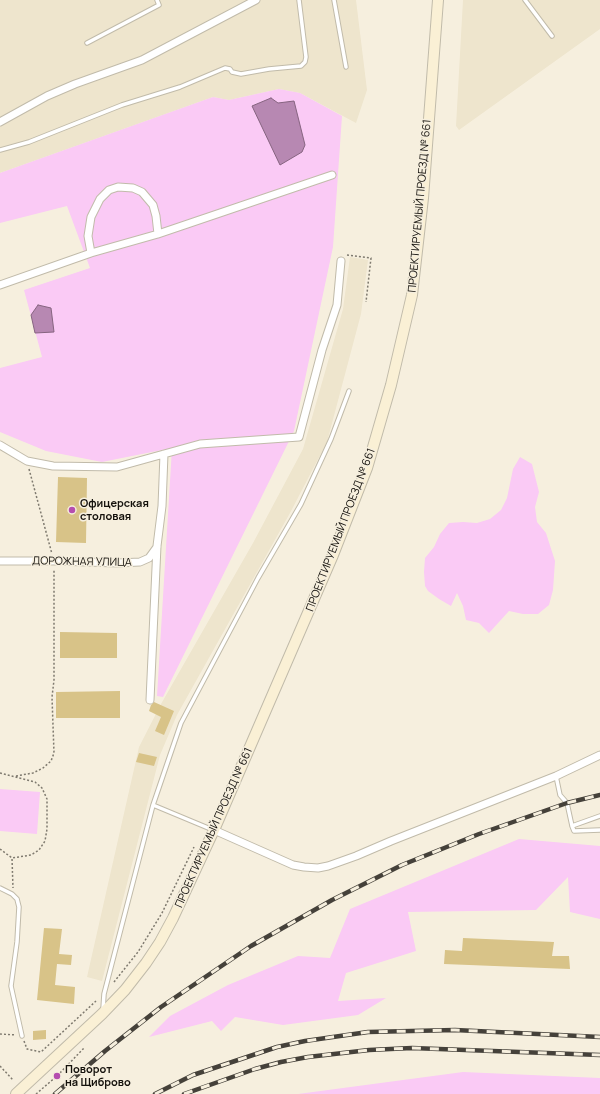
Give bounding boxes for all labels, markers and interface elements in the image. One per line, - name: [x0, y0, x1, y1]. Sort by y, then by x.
- street label: ПРОЕКТИРУЕМЫЙ ПРОЕЗД № 661: [406, 119, 434, 293]
- street label: ПРОЕКТИРУЕМЫЙ ПРОЕЗД № 661: [304, 447, 378, 613]
- place label: Офицерская столовая: [80, 497, 149, 523]
- marker: Офицерская столовая: [67, 505, 77, 515]
- street label: ДОРОЖНАЯ УЛИЦА: [32, 555, 132, 569]
- street label: ПРОЕКТИРУЕМЫЙ ПРОЕЗД № 661: [173, 746, 255, 910]
- place label: Поворот на Щиброво: [65, 1063, 131, 1089]
- marker: Поворот на Щиброво: [52, 1071, 62, 1081]

